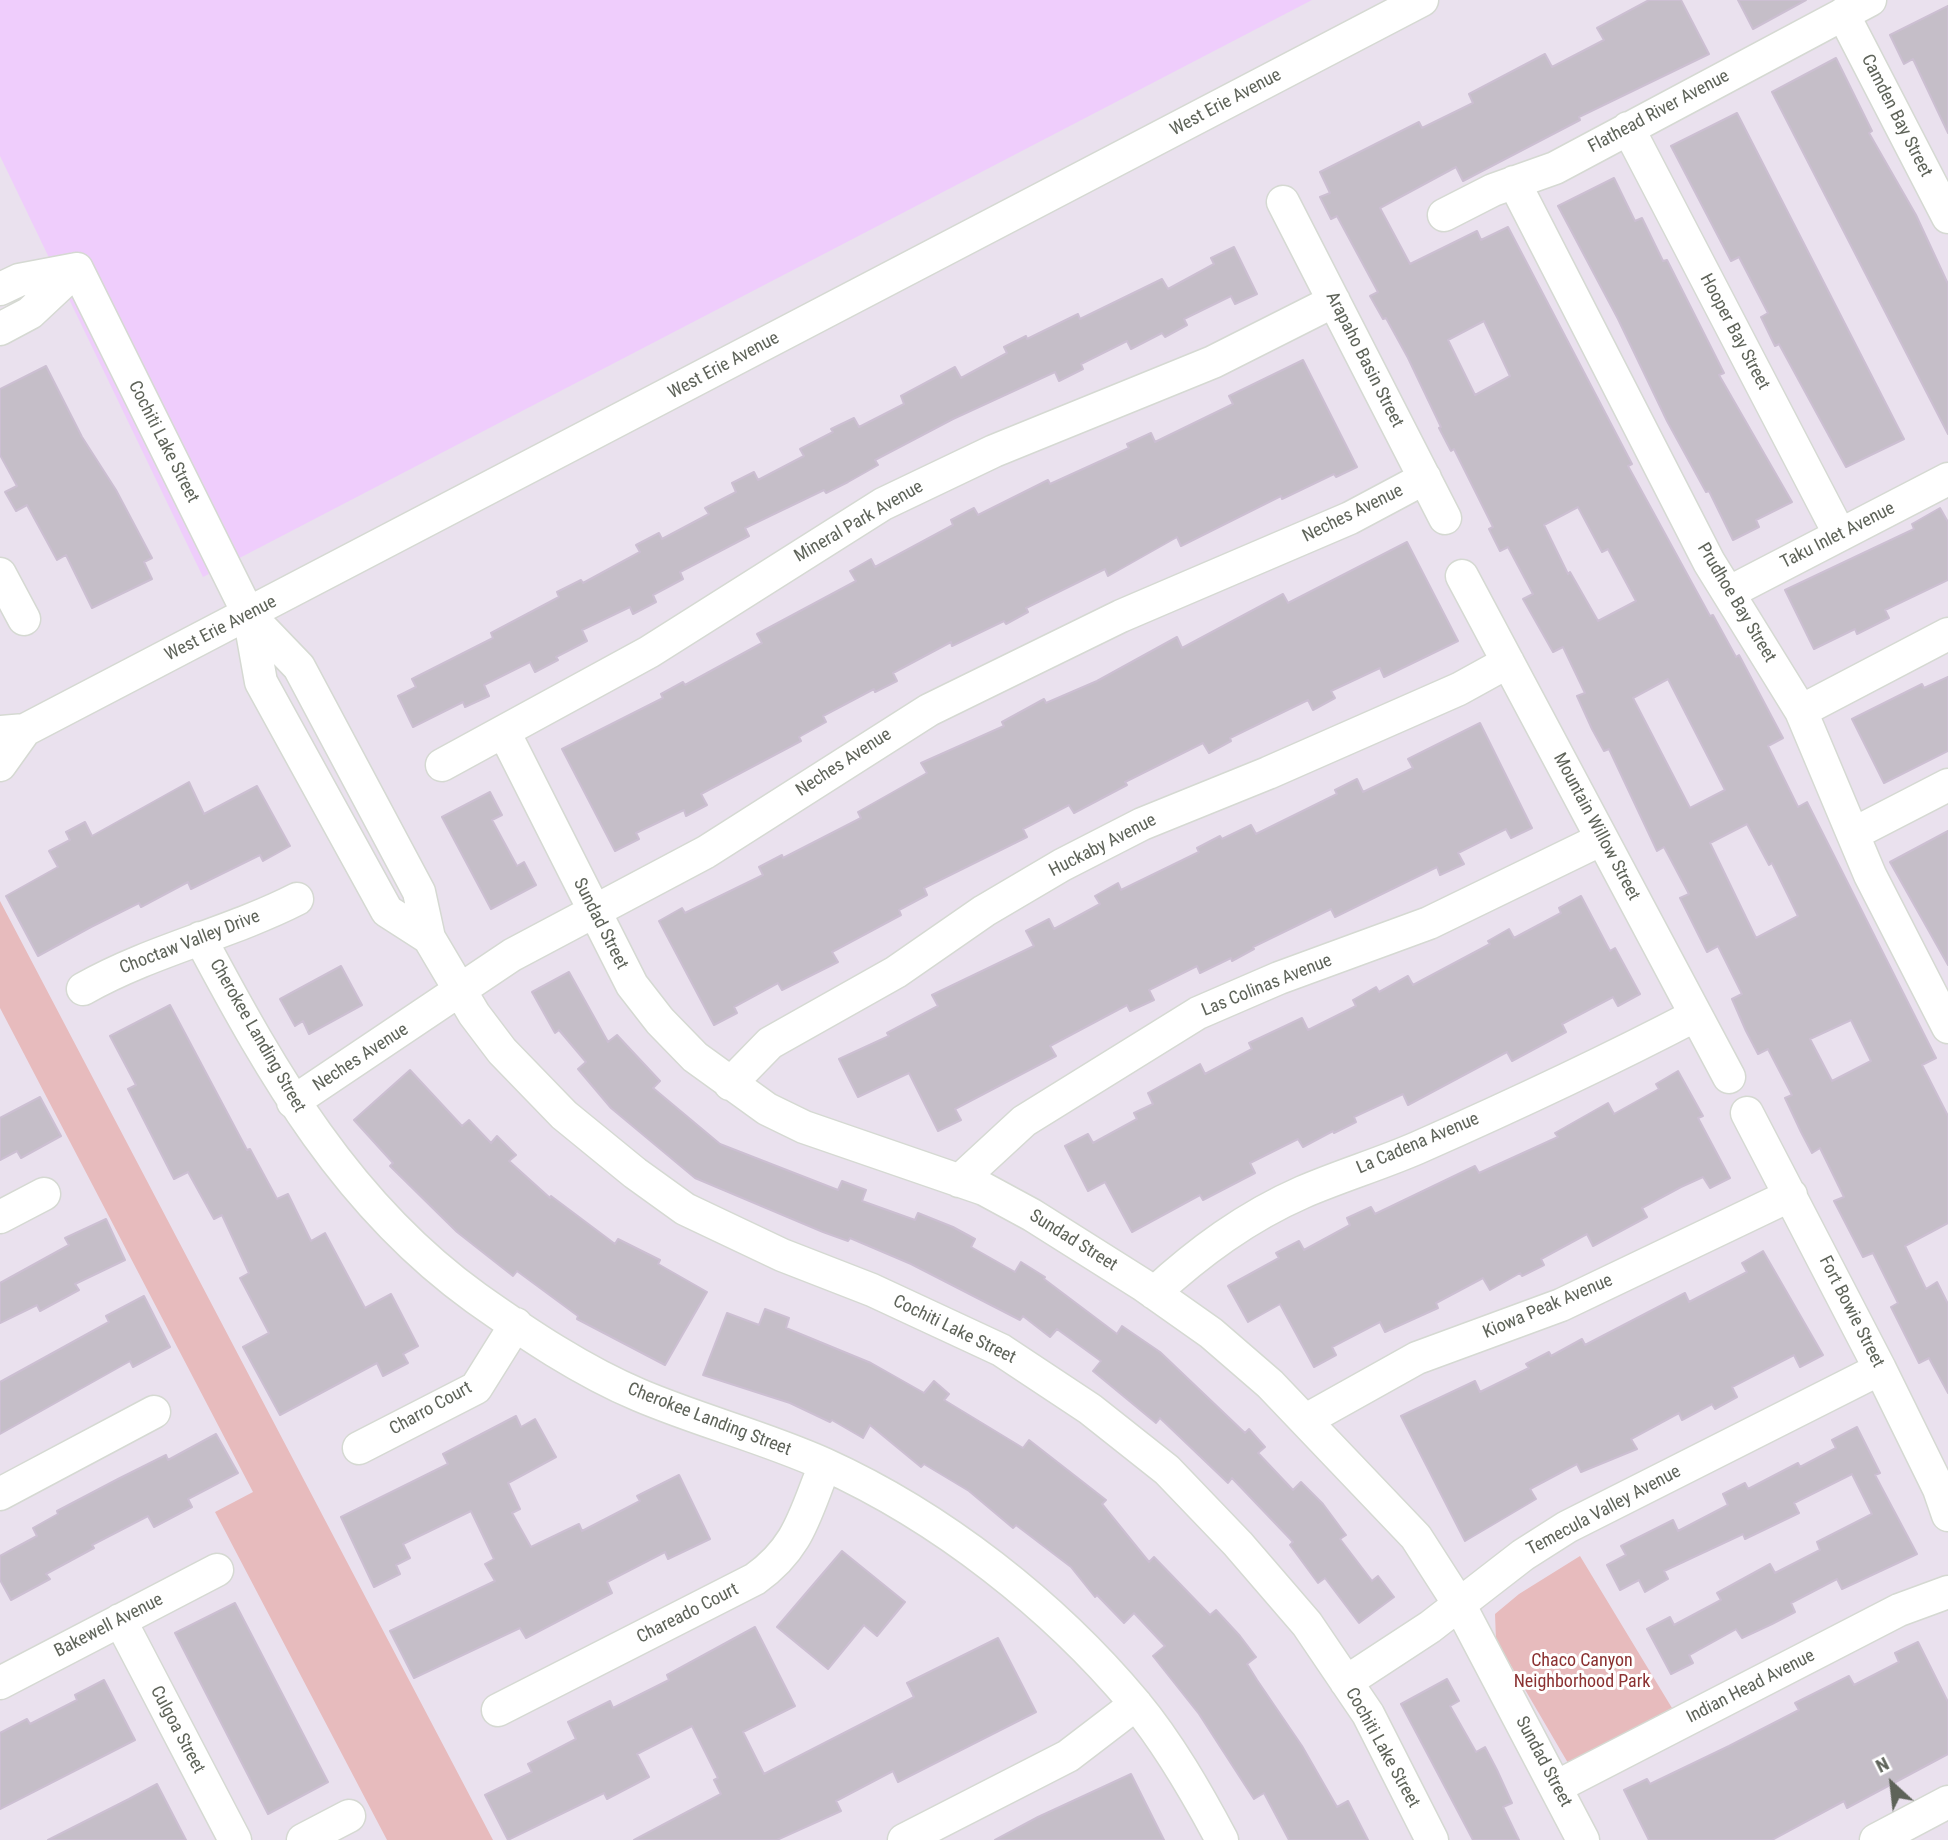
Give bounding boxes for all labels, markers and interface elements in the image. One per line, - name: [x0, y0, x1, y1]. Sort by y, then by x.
- street label: Camden Bay Street: [1856, 51, 1936, 181]
- street label: West Erie Avenue: [1167, 65, 1285, 141]
- street label: Flathead River Avenue: [1585, 66, 1733, 158]
- street label: Hooper Bay Street: [1694, 270, 1774, 394]
- street label: Arapaho Basin Street: [1320, 289, 1408, 431]
- street label: West Erie Avenue: [665, 328, 783, 404]
- street label: Cochiti Lake Street: [123, 377, 203, 507]
- street label: Mineral Park Avenue: [791, 476, 927, 568]
- street label: Neches Avenue: [1299, 480, 1407, 548]
- street label: Taku Inlet Avenue: [1777, 498, 1899, 574]
- street label: Prudhoe Bay Street: [1692, 539, 1780, 667]
- street label: West Erie Avenue: [162, 592, 280, 666]
- street label: Neches Avenue: [792, 724, 896, 802]
- street label: Mountain Willow Street: [1548, 749, 1644, 905]
- street label: Huckaby Avenue: [1046, 810, 1160, 882]
- street label: Sundad Street: [568, 875, 632, 973]
- street label: Choctaw Valley Drive: [117, 906, 263, 980]
- street label: Las Colinas Avenue: [1199, 950, 1335, 1022]
- street label: Cherokee Landing Street: [204, 955, 310, 1117]
- street label: Neches Avenue: [309, 1019, 413, 1097]
- street label: La Cadena Avenue: [1354, 1109, 1482, 1179]
- street label: Sundad Street: [1025, 1205, 1121, 1277]
- street label: Fort Bowie Street: [1814, 1253, 1888, 1371]
- street label: Kiowa Peak Avenue: [1480, 1270, 1616, 1344]
- street label: Cochiti Lake Street: [889, 1291, 1019, 1369]
- street label: Charro Court: [386, 1378, 476, 1440]
- street label: Cherokee Landing Street: [624, 1379, 794, 1461]
- street label: Temecula Valley Avenue: [1523, 1461, 1685, 1561]
- street label: Chareado Court: [634, 1579, 742, 1649]
- street label: Bakewell Avenue: [51, 1589, 167, 1663]
- street label: Indian Head Avenue: [1683, 1645, 1819, 1729]
- park label: Chaco Canyon Neighborhood Park: [1514, 1650, 1650, 1692]
- street label: Culgoa Street: [145, 1683, 209, 1777]
- street label: Cochiti Lake Street: [1340, 1684, 1424, 1812]
- street label: Sundad Street: [1510, 1713, 1576, 1811]
- north arrow: [1857, 1749, 1927, 1819]
- text: N: [1872, 1752, 1893, 1778]

